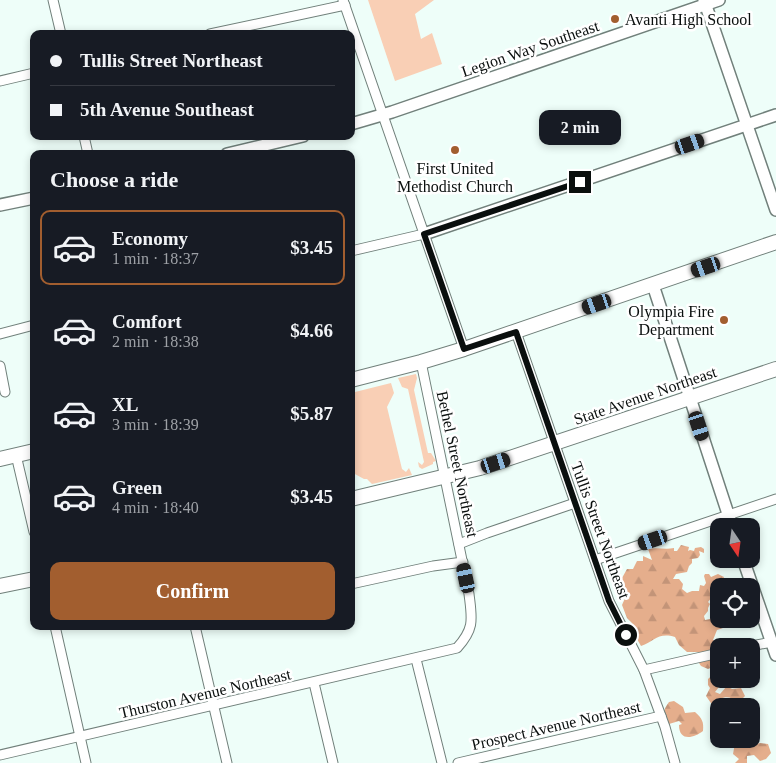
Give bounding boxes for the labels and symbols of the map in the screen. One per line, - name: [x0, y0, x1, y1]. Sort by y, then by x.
- place label: Avanti High School: [625, 11, 752, 29]
- marker: Avanti High School: [609, 13, 621, 25]
- street label: Legion Way Southeast: [459, 17, 602, 81]
- callout: 2 min: [539, 110, 621, 144]
- car: [673, 132, 706, 156]
- marker: First United Methodist Church: [449, 144, 461, 156]
- place label: First United Methodist Church: [397, 160, 513, 195]
- route end: [569, 171, 591, 193]
- car: [689, 255, 722, 279]
- car: [580, 292, 613, 316]
- place label: Olympia Fire Department: [628, 303, 715, 339]
- marker: Olympia Fire Department: [718, 314, 730, 326]
- street label: State Avenue Northeast: [572, 363, 719, 428]
- street label: Bethel Street Northeast: [434, 389, 481, 539]
- car: [687, 409, 710, 443]
- car: [479, 451, 512, 475]
- street label: Tullis Street Northeast: [568, 459, 633, 601]
- north arrow: [710, 518, 760, 568]
- car: [636, 528, 669, 552]
- car: [455, 562, 476, 594]
- route start: [615, 624, 637, 646]
- street label: Thurston Avenue Northeast: [118, 665, 293, 722]
- street label: Prospect Avenue Northeast: [470, 698, 643, 754]

